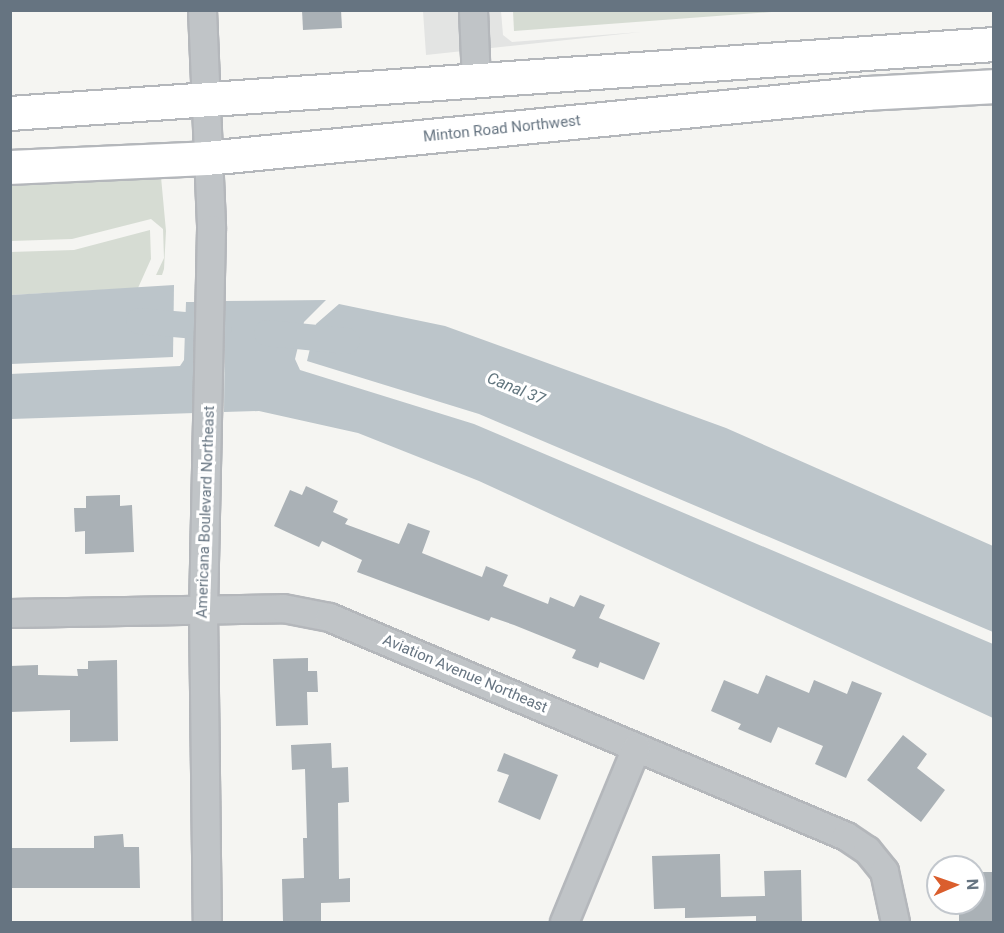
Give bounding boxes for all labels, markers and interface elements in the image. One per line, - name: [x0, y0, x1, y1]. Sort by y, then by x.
- street label: Minton Road Northwest: [422, 112, 582, 146]
- water label: Canal 37: [484, 369, 548, 409]
- street label: Americana Boulevard Northeast: [193, 405, 219, 619]
- street label: Aviation Avenue Northeast: [380, 631, 550, 717]
- north arrow: [926, 855, 986, 915]
- text: N: [963, 878, 982, 890]

